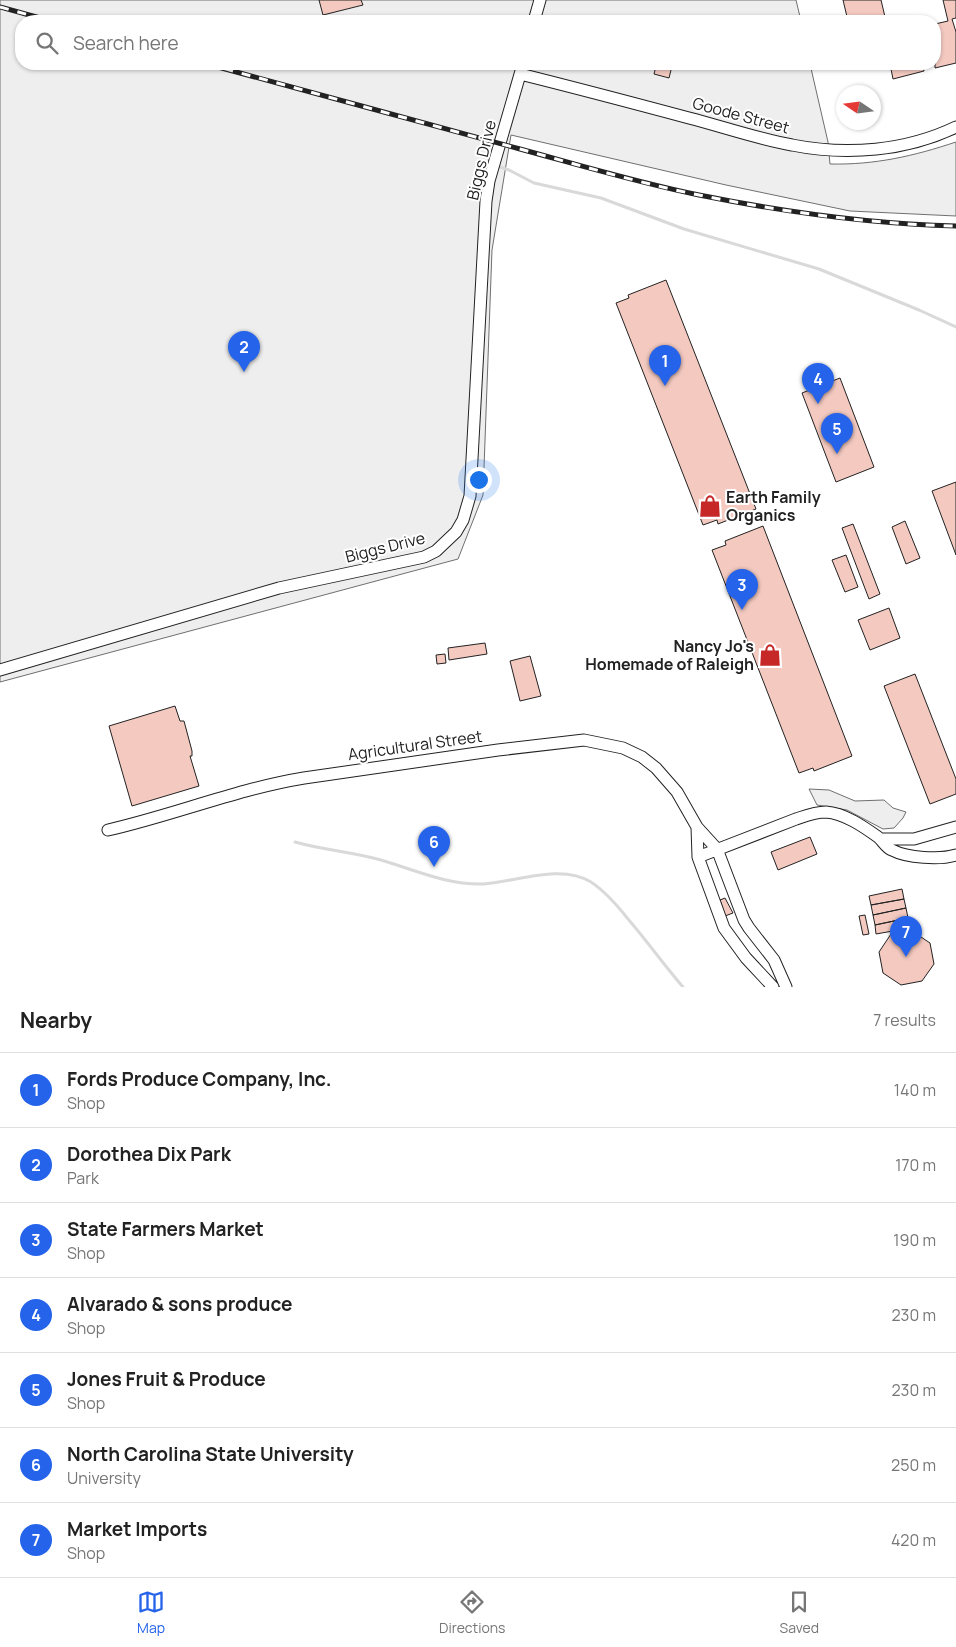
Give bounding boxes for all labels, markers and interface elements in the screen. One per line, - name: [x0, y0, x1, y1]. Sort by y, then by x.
- search box: [15, 15, 941, 70]
- icon: search: [33, 29, 61, 57]
- text: Search here: [73, 30, 179, 56]
- north arrow: [836, 85, 881, 130]
- street label: Goode Street: [690, 92, 792, 138]
- street label: Biggs Drive: [461, 118, 501, 202]
- pin: 2: [228, 331, 260, 372]
- pin: 1: [649, 345, 681, 386]
- pin: 4: [802, 363, 834, 404]
- pin: 5: [821, 413, 853, 454]
- your location: [466, 467, 492, 493]
- place label: Earth Family Organics: [726, 486, 821, 526]
- shop icon: Earth Family Organics: [697, 493, 723, 519]
- street label: Biggs Drive: [343, 526, 427, 568]
- pin: 3: [726, 569, 758, 610]
- place label: Nancy Jo's Homemade of Raleigh: [585, 635, 754, 675]
- shop icon: Nancy Jo's Homemade of Raleigh: [757, 642, 783, 668]
- street label: Agricultural Street: [346, 725, 484, 765]
- pin: 6: [418, 826, 450, 867]
- pin: 7: [890, 916, 922, 957]
- text: Nearby: [20, 1006, 92, 1034]
- text: 7 results: [873, 1009, 936, 1031]
- text: Fords Produce Company, Inc.: [67, 1066, 331, 1092]
- text: 1: [32, 1079, 40, 1101]
- text: 140 m: [894, 1079, 936, 1101]
- text: Shop: [67, 1092, 105, 1114]
- text: Dorothea Dix Park: [67, 1141, 231, 1167]
- text: 2: [31, 1154, 41, 1176]
- text: 170 m: [895, 1154, 936, 1176]
- text: Park: [67, 1167, 99, 1189]
- text: State Farmers Market: [67, 1216, 264, 1242]
- text: 3: [31, 1229, 41, 1251]
- text: 190 m: [893, 1229, 936, 1251]
- text: Shop: [67, 1242, 105, 1264]
- text: Alvarado & sons produce: [67, 1291, 293, 1317]
- text: 4: [31, 1304, 41, 1326]
- text: 230 m: [892, 1304, 936, 1326]
- text: Shop: [67, 1317, 105, 1339]
- text: Jones Fruit & Produce: [67, 1366, 266, 1392]
- text: 5: [31, 1379, 41, 1401]
- text: 230 m: [892, 1379, 936, 1401]
- text: Shop: [67, 1392, 105, 1414]
- text: North Carolina State University: [67, 1441, 354, 1467]
- text: 6: [31, 1454, 41, 1476]
- text: 250 m: [891, 1454, 936, 1476]
- text: University: [67, 1467, 141, 1489]
- text: Market Imports: [67, 1516, 207, 1542]
- text: 7: [32, 1529, 40, 1551]
- text: 420 m: [891, 1529, 936, 1551]
- text: Shop: [67, 1542, 105, 1564]
- tab: Map: [137, 1588, 165, 1637]
- tab: Directions: [439, 1588, 505, 1637]
- tab: Saved: [780, 1588, 819, 1637]

